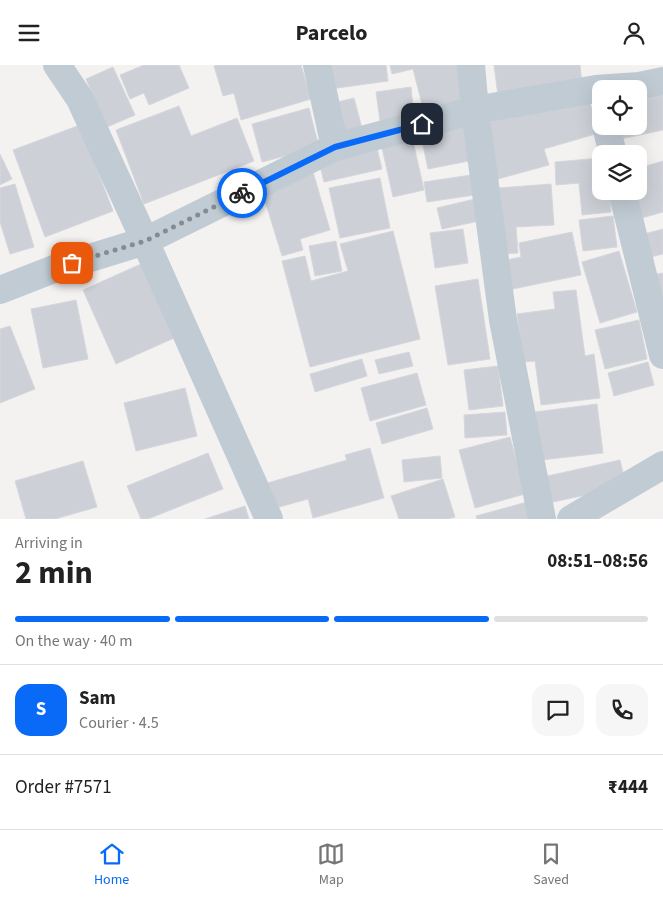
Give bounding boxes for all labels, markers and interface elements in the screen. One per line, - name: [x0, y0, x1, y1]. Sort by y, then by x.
- text: Parcelo: [295, 17, 368, 49]
- icon: menu: [15, 19, 43, 47]
- icon: person: [620, 19, 648, 47]
- map controls: [592, 80, 647, 200]
- button: locate: [592, 80, 647, 135]
- pin: [401, 103, 443, 145]
- icon: home: [408, 110, 436, 138]
- button: layers: [592, 145, 647, 200]
- courier: [217, 168, 267, 218]
- icon: bike: [228, 179, 256, 207]
- pin: [51, 242, 93, 284]
- icon: bag: [58, 249, 86, 277]
- text: Arriving in: [15, 532, 83, 554]
- text: 08:51–08:56: [547, 548, 648, 575]
- text: 2 min: [15, 550, 93, 596]
- text: On the way · 40 m: [15, 630, 132, 652]
- button: chat: [532, 684, 584, 736]
- button: phone: [596, 684, 648, 736]
- text: Sam: [79, 685, 116, 712]
- text: S: [36, 696, 46, 723]
- text: Courier · 4.5: [79, 712, 159, 734]
- text: Order #7571: [15, 774, 112, 801]
- text: ₹444: [608, 774, 648, 801]
- tab: Home: [94, 840, 129, 890]
- tab: Map: [317, 840, 345, 890]
- tab: Saved: [533, 840, 569, 890]

